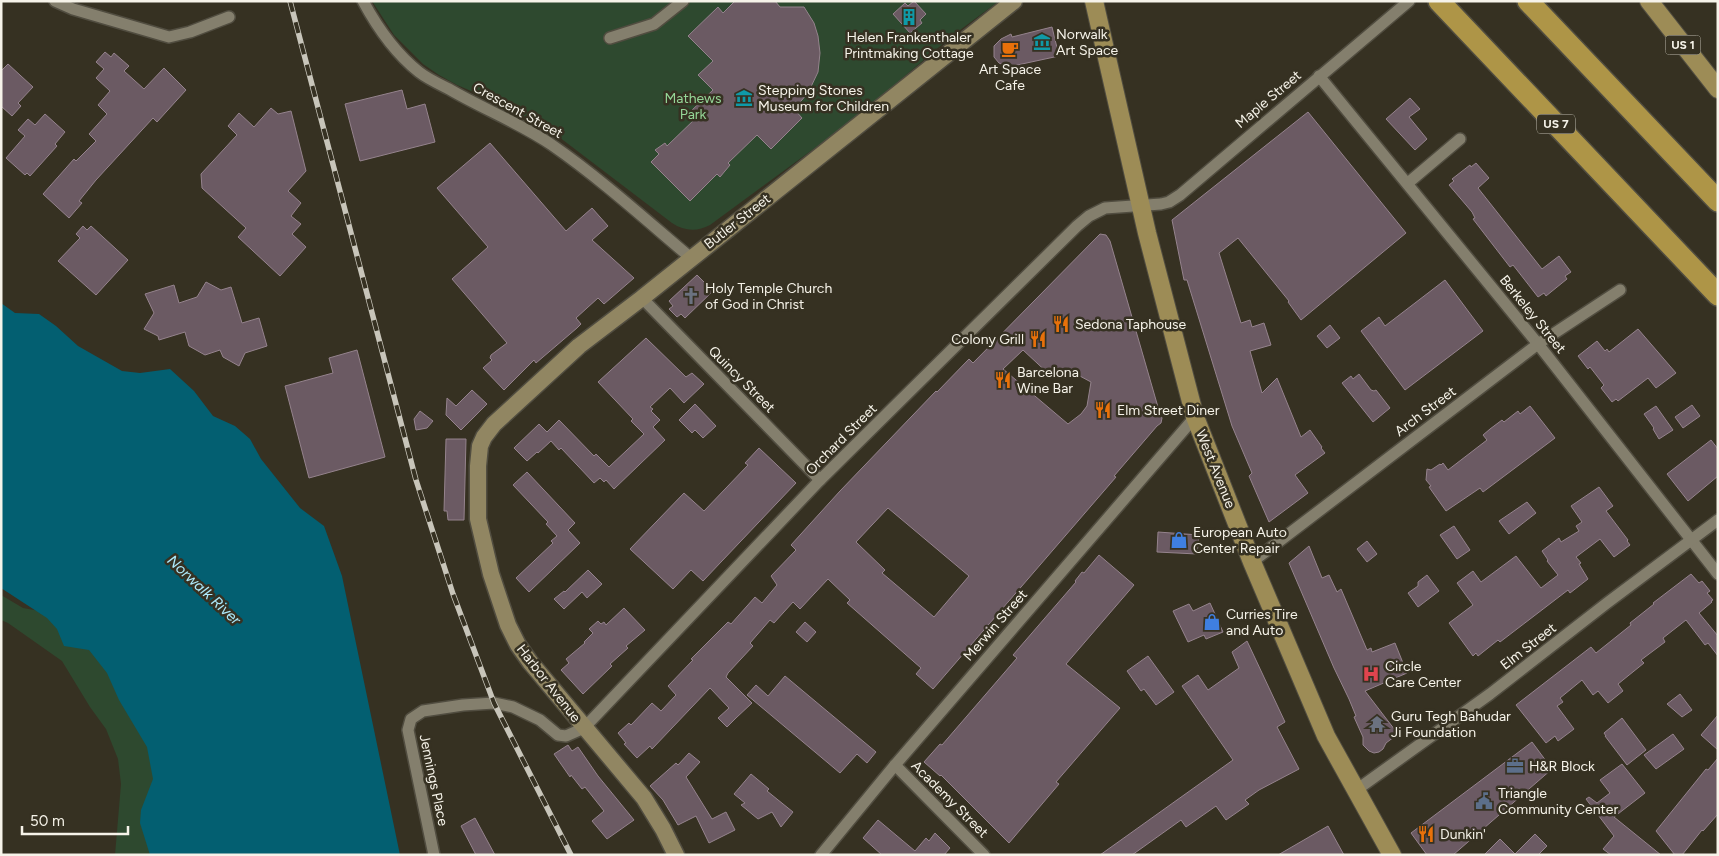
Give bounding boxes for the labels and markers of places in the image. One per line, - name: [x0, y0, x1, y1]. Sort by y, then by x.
- building icon: Helen Frankenthaler Printmaking Cottage: [899, 7, 919, 27]
- place label: Norwalk Art Space: [1056, 26, 1119, 59]
- place label: Helen Frankenthaler Printmaking Cottage: [844, 29, 974, 62]
- museum icon: Norwalk Art Space: [1032, 32, 1052, 52]
- cafe icon: Art Space Cafe: [1000, 39, 1020, 59]
- place label: Art Space Cafe: [979, 61, 1041, 94]
- place label: Stepping Stones Museum for Children: [758, 82, 889, 115]
- museum icon: Stepping Stones Museum for Children: [734, 88, 754, 108]
- place label: Holy Temple Church of God in Christ: [705, 280, 832, 313]
- church icon: Holy Temple Church of God in Christ: [681, 286, 701, 306]
- restaurant icon: Sedona Taphouse: [1051, 314, 1071, 334]
- place label: Sedona Taphouse: [1075, 316, 1187, 333]
- restaurant icon: Colony Grill: [1028, 329, 1048, 349]
- place label: Colony Grill: [951, 331, 1024, 348]
- place label: Barcelona Wine Bar: [1017, 364, 1079, 397]
- restaurant icon: Barcelona Wine Bar: [993, 370, 1013, 390]
- restaurant icon: Elm Street Diner: [1093, 400, 1113, 420]
- place label: Elm Street Diner: [1117, 402, 1220, 419]
- place label: European Auto Center Repair: [1193, 524, 1287, 557]
- shop icon: European Auto Center Repair: [1169, 530, 1189, 550]
- place label: Curries Tire and Auto: [1226, 606, 1298, 639]
- shop icon: Curries Tire and Auto: [1202, 612, 1222, 632]
- place label: Circle Care Center: [1385, 658, 1462, 691]
- hospital icon: Circle Care Center: [1361, 664, 1381, 684]
- place label: Guru Tegh Bahudar Ji Foundation: [1391, 708, 1511, 741]
- temple icon: Guru Tegh Bahudar Ji Foundation: [1367, 714, 1387, 734]
- office icon: H&R Block: [1505, 756, 1525, 776]
- place label: H&R Block: [1529, 758, 1595, 775]
- place label: Triangle Community Center: [1498, 785, 1618, 818]
- public building icon: Triangle Community Center: [1474, 791, 1494, 811]
- restaurant icon: Dunkin': [1416, 824, 1436, 844]
- place label: Dunkin': [1440, 826, 1486, 843]

